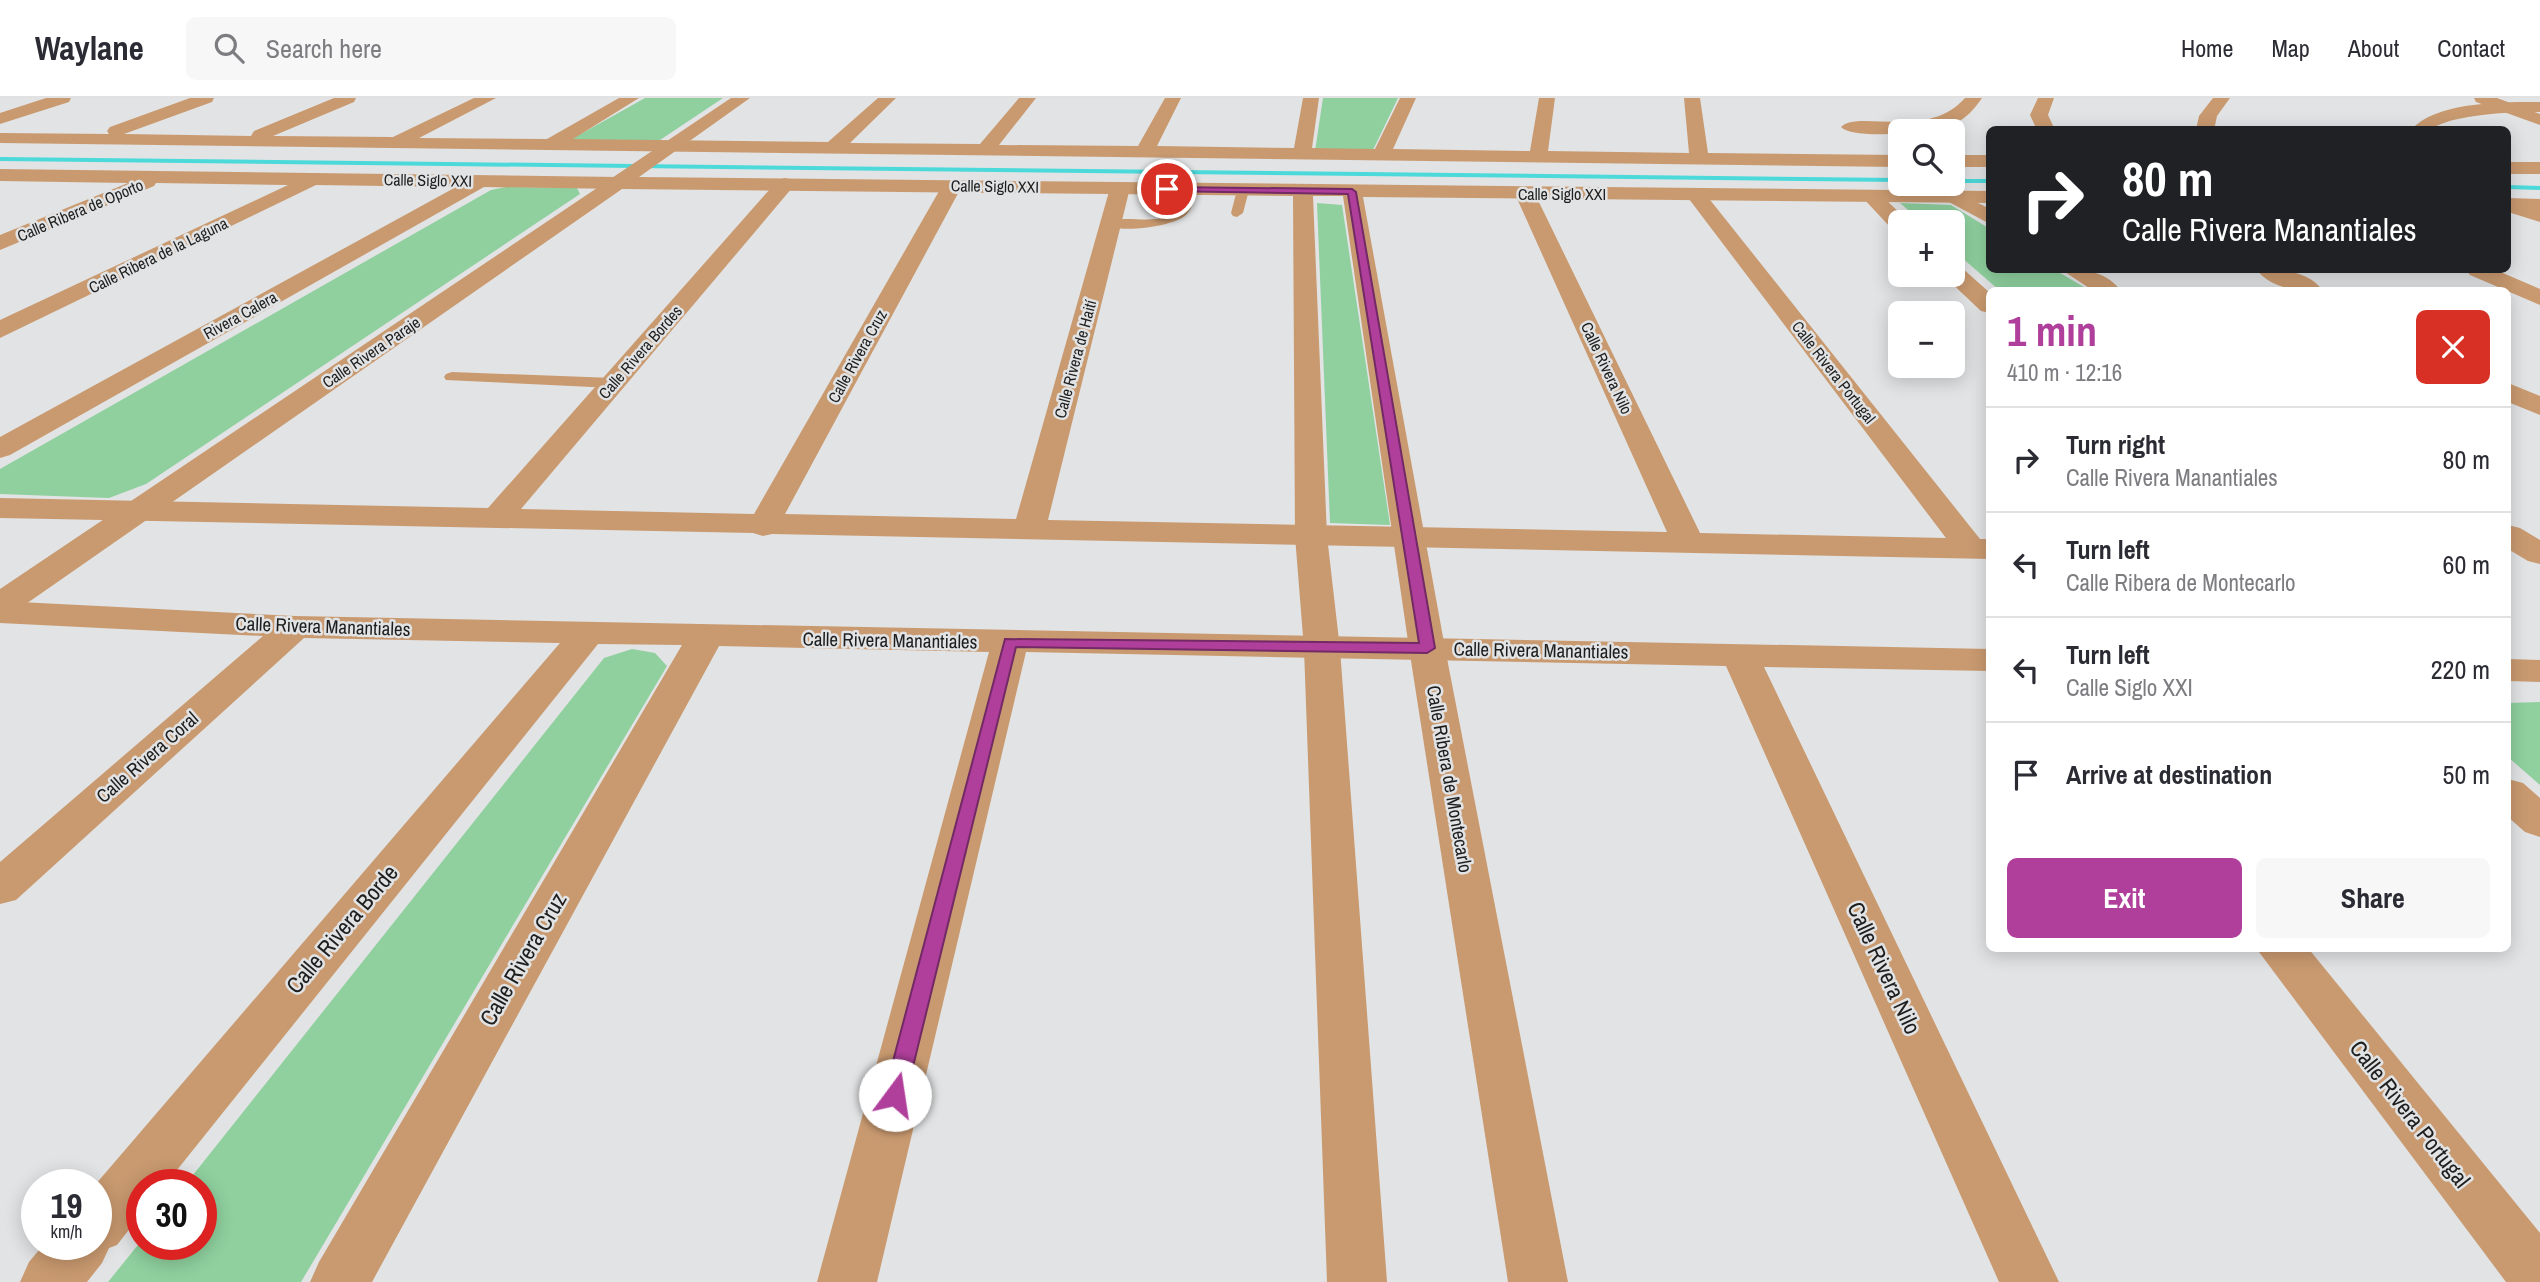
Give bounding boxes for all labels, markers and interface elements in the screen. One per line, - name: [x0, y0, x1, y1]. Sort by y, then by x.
- search box: [186, 17, 676, 80]
- text: Waylane: [35, 26, 144, 70]
- icon: search: [210, 29, 248, 67]
- text: Search here: [266, 31, 382, 66]
- text: Home: [2181, 32, 2233, 64]
- text: Map: [2271, 32, 2310, 64]
- text: About: [2348, 32, 2399, 64]
- text: Contact: [2437, 32, 2505, 64]
- map controls: [1888, 119, 1965, 378]
- button: search: [1888, 119, 1965, 196]
- text: 80 m: [2122, 145, 2214, 211]
- icon: right: [2007, 154, 2098, 245]
- pin: [1137, 159, 1197, 219]
- street label: Calle Siglo XXI: [384, 168, 472, 192]
- icon: arrive: [1148, 170, 1186, 208]
- street label: Calle Ribera de Oporto: [14, 174, 146, 246]
- street label: Calle Siglo XXI: [951, 174, 1039, 198]
- street label: Calle Siglo XXI: [1518, 183, 1606, 205]
- text: Calle Rivera Manantiales: [2122, 208, 2417, 251]
- button: +: [1888, 210, 1965, 287]
- street label: Calle Ribera de la Laguna: [85, 211, 232, 298]
- street label: Rivera Calera: [199, 285, 281, 344]
- street label: Calle Rivera de Haití: [1049, 297, 1101, 421]
- street label: Calle Rivera Bordes: [593, 300, 687, 404]
- button: −: [1888, 301, 1965, 378]
- text: 1 min: [2007, 303, 2097, 359]
- street label: Calle Rivera Cruz: [822, 305, 892, 407]
- button: close: [2416, 310, 2490, 384]
- street label: Calle Rivera Paraje: [318, 311, 424, 393]
- street label: Calle Rivera Portugal: [1787, 316, 1881, 428]
- street label: Calle Rivera Nilo: [1576, 318, 1638, 418]
- text: 410 m · 12:16: [2007, 357, 2122, 388]
- text: Turn right: [2066, 427, 2165, 462]
- icon: right: [2007, 441, 2045, 479]
- text: 80 m: [2443, 442, 2490, 477]
- text: Calle Rivera Manantiales: [2066, 462, 2278, 493]
- text: Turn left: [2066, 532, 2150, 567]
- icon: left: [2007, 546, 2045, 584]
- text: 60 m: [2443, 547, 2490, 582]
- text: Calle Ribera de Montecarlo: [2066, 567, 2296, 598]
- street label: Calle Rivera Manantiales: [235, 610, 411, 642]
- street label: Calle Rivera Manantiales: [802, 625, 978, 655]
- street label: Calle Rivera Manantiales: [1453, 635, 1629, 665]
- text: Turn left: [2066, 637, 2150, 672]
- icon: left: [2007, 651, 2045, 689]
- text: 220 m: [2431, 652, 2490, 687]
- text: Calle Siglo XXI: [2066, 672, 2193, 703]
- street label: Calle Ribera de Montecarlo: [1421, 683, 1479, 875]
- street label: Calle Rivera Coral: [90, 705, 204, 809]
- icon: arrive: [2007, 756, 2045, 794]
- text: Arrive at destination: [2066, 757, 2272, 792]
- text: 50 m: [2443, 757, 2490, 792]
- street label: Calle Rivera Borde: [279, 858, 405, 1000]
- button: Exit: [2007, 858, 2242, 938]
- button: Share: [2256, 858, 2490, 938]
- street label: Calle Rivera Cruz: [472, 887, 573, 1031]
- street label: Calle Rivera Nilo: [1840, 897, 1929, 1039]
- street label: Calle Rivera Portugal: [2343, 1034, 2478, 1194]
- position arrow: [858, 1058, 932, 1132]
- speed limit sign: 30: [126, 1169, 217, 1260]
- text: 19: [51, 1182, 82, 1229]
- text: km/h: [51, 1219, 83, 1244]

